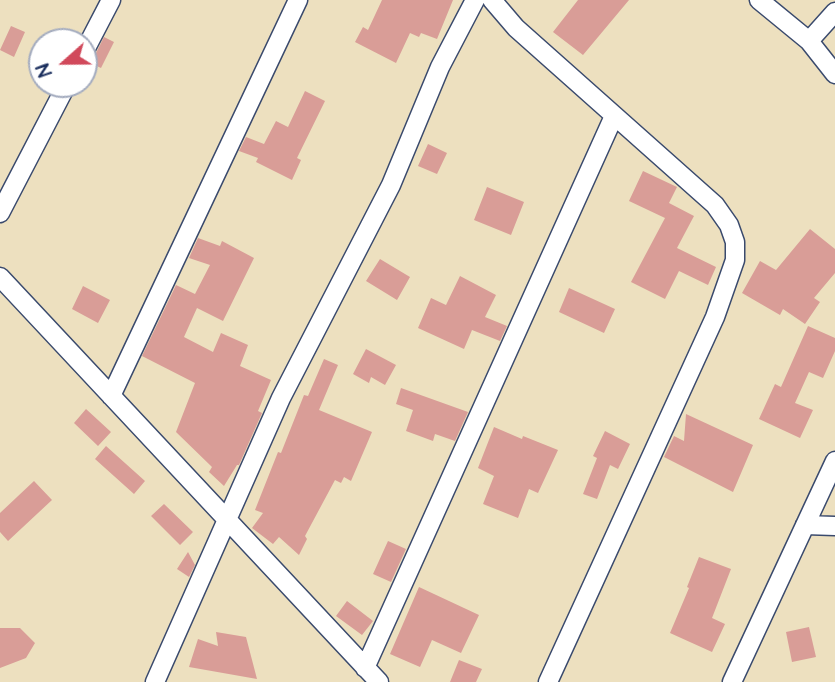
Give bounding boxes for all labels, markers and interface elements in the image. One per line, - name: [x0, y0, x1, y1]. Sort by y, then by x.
- north arrow: [28, 28, 98, 98]
- text: N: [30, 60, 60, 80]

